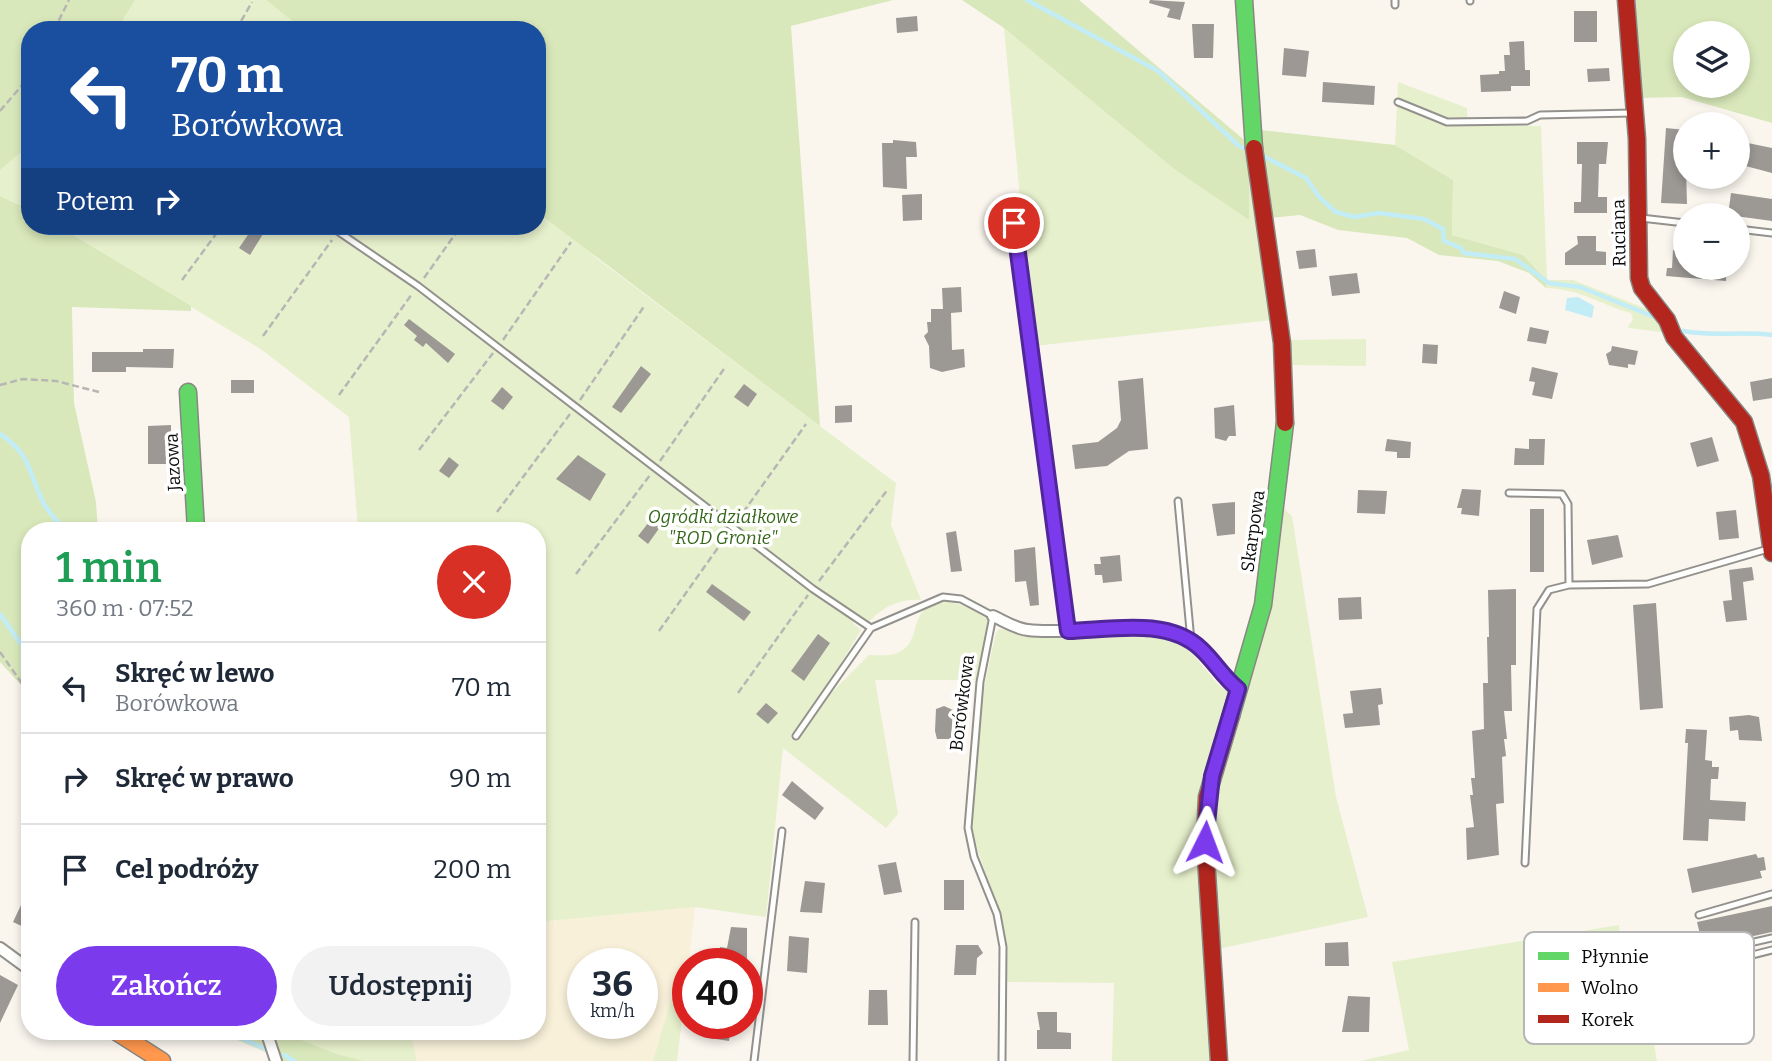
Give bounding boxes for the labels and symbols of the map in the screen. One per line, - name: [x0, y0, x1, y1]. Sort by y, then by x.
- pin: [984, 193, 1044, 253]
- street label: Ruciana: [1607, 199, 1631, 267]
- street label: Jazowa: [160, 432, 186, 493]
- street label: Skarpowa: [1236, 488, 1270, 573]
- park label: Ogródki działkowe "ROD Gronie": [648, 506, 798, 549]
- street label: Borówkowa: [945, 653, 979, 752]
- position arrow: [1168, 805, 1242, 879]
- legend: [1524, 932, 1754, 1044]
- text: Płynnie: [1581, 945, 1649, 968]
- speed limit sign: 40: [672, 948, 763, 1039]
- text: Wolno: [1581, 976, 1638, 999]
- text: Korek: [1581, 1008, 1634, 1031]

